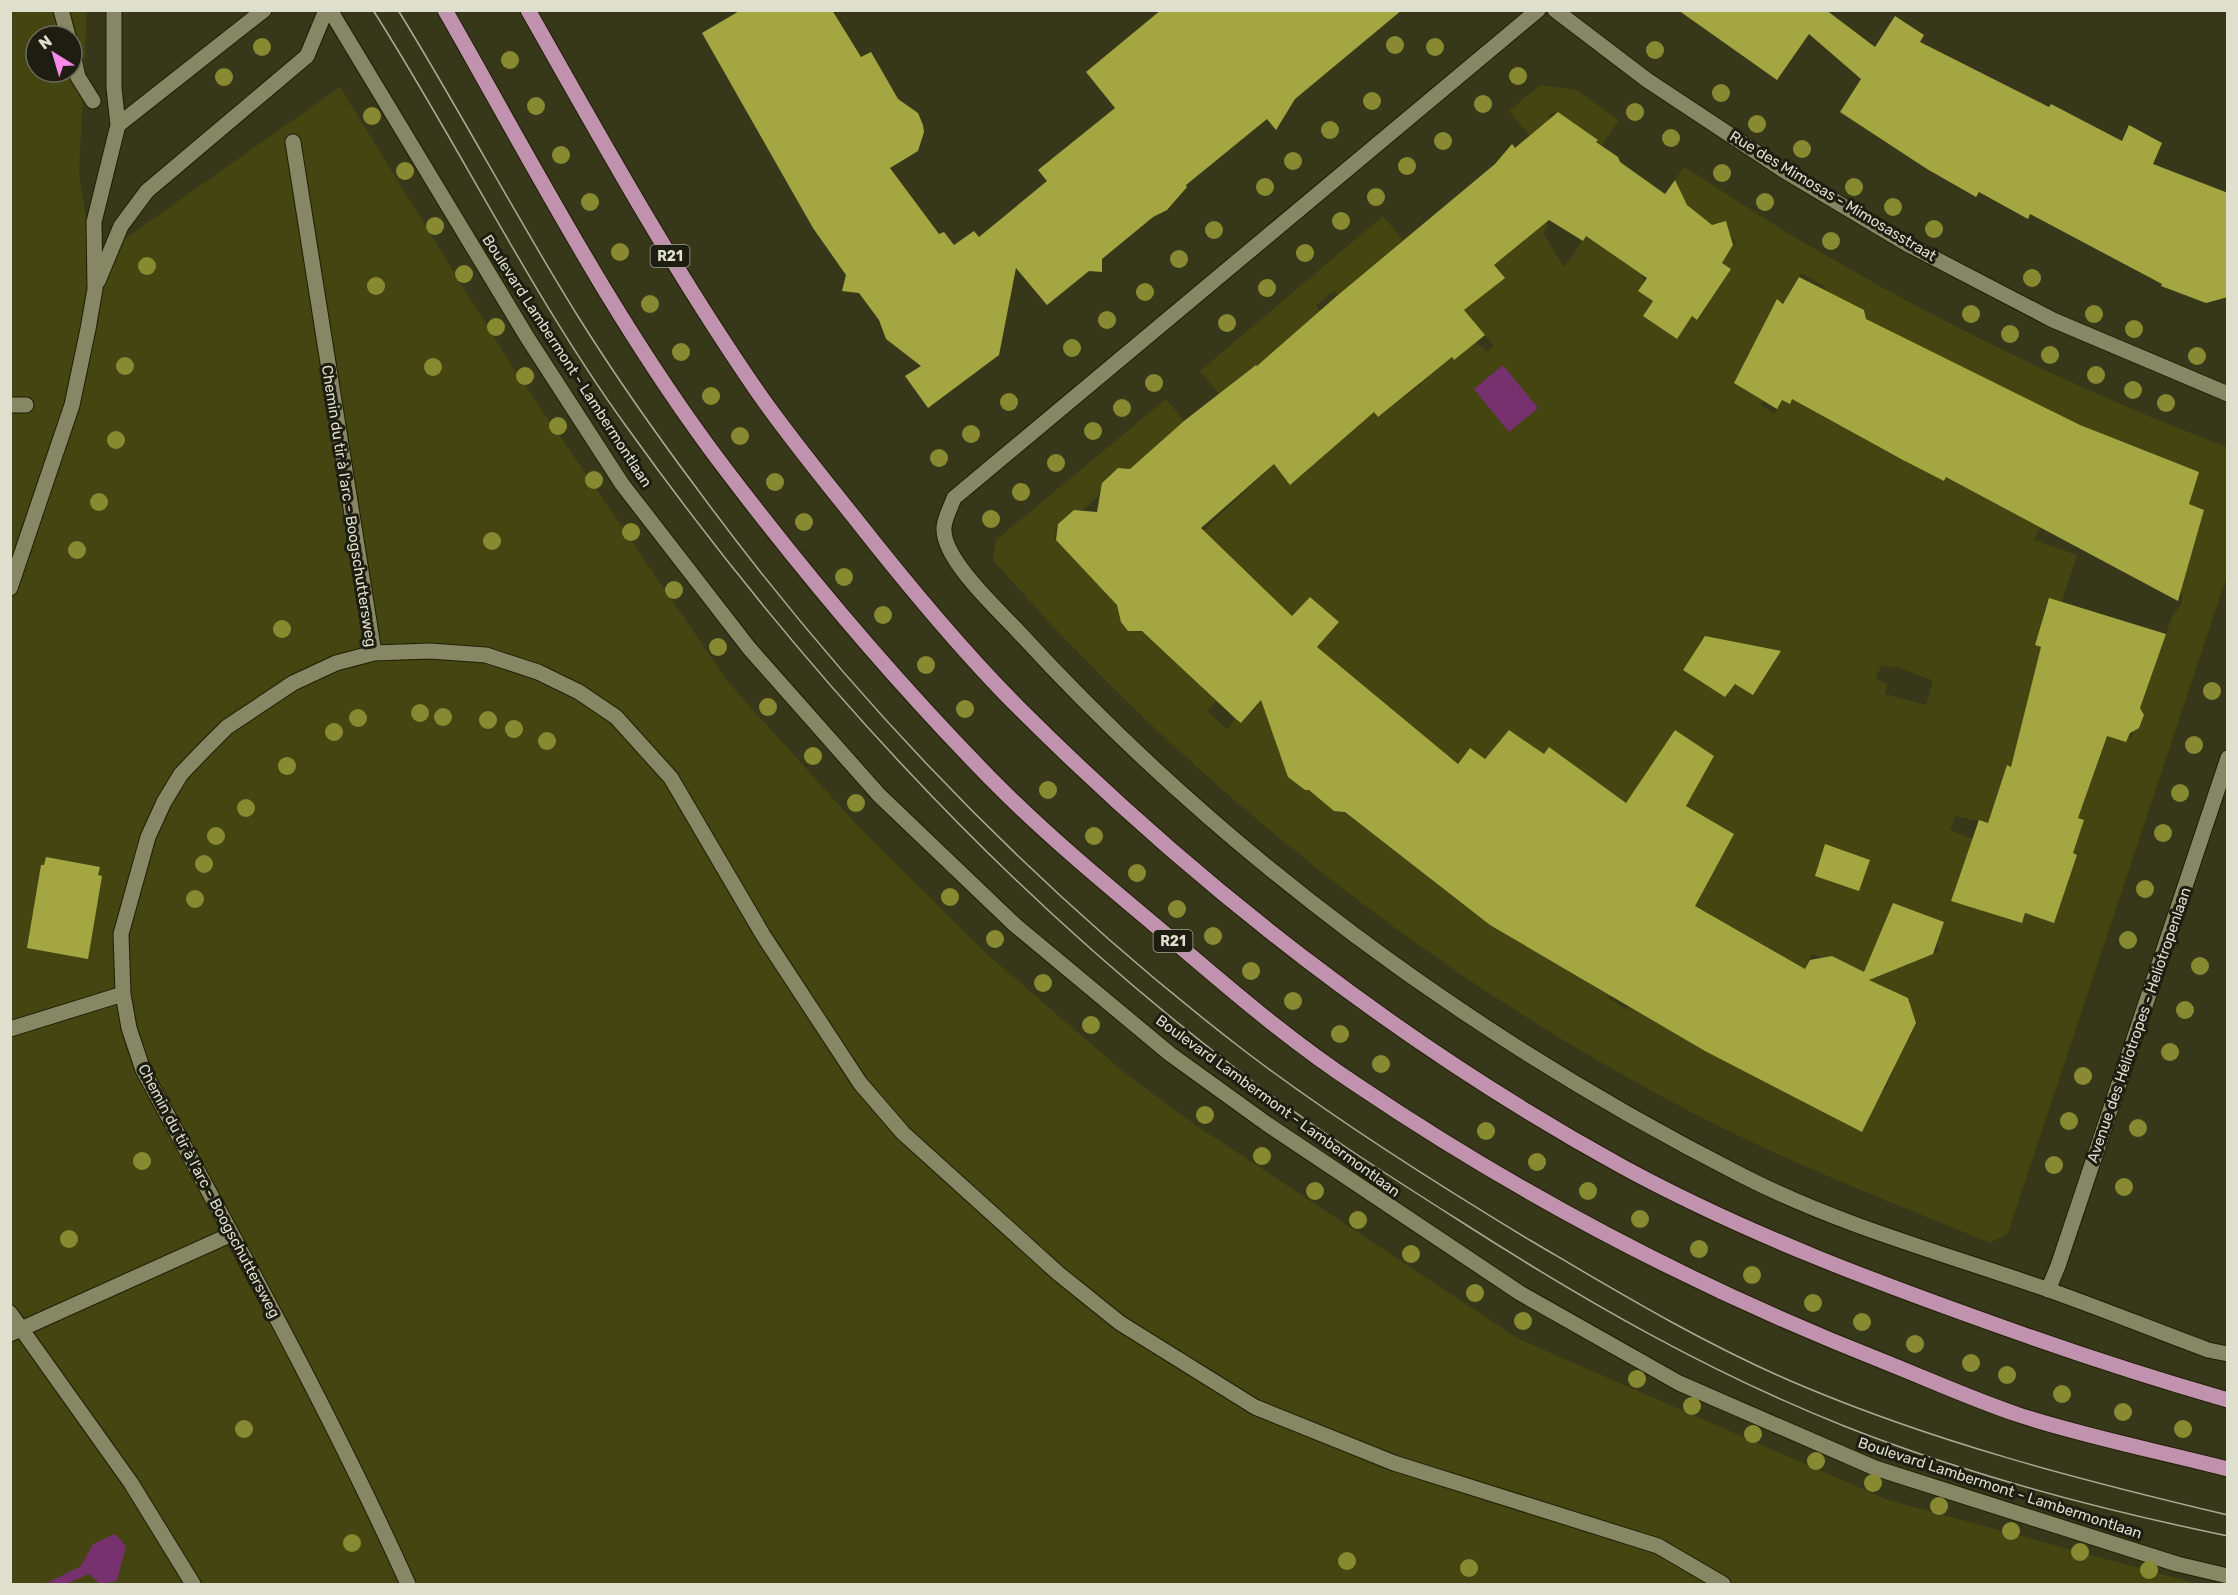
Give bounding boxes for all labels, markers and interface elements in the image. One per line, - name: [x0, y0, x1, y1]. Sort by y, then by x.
- north arrow: [24, 24, 84, 84]
- text: N: [35, 31, 56, 53]
- street label: Rue des Mimosas - Mimosasstraat: [1726, 127, 1940, 265]
- street label: Boulevard Lambermont - Lambermontlaan: [478, 231, 656, 491]
- road number: R21: [650, 245, 690, 267]
- street label: Chemin du tir à l'arc - Boogschuttersweg: [318, 364, 380, 648]
- street label: Avenue des Héliotropes - Heliotropenlaan: [2083, 885, 2195, 1165]
- road number: R21: [1154, 930, 1192, 952]
- street label: Boulevard Lambermont - Lambermontlaan: [1152, 1011, 1404, 1201]
- street label: Chemin du tir à l'arc - Boogschuttersweg: [134, 1061, 284, 1321]
- street label: Boulevard Lambermont - Lambermontlaan: [1856, 1433, 2144, 1543]

